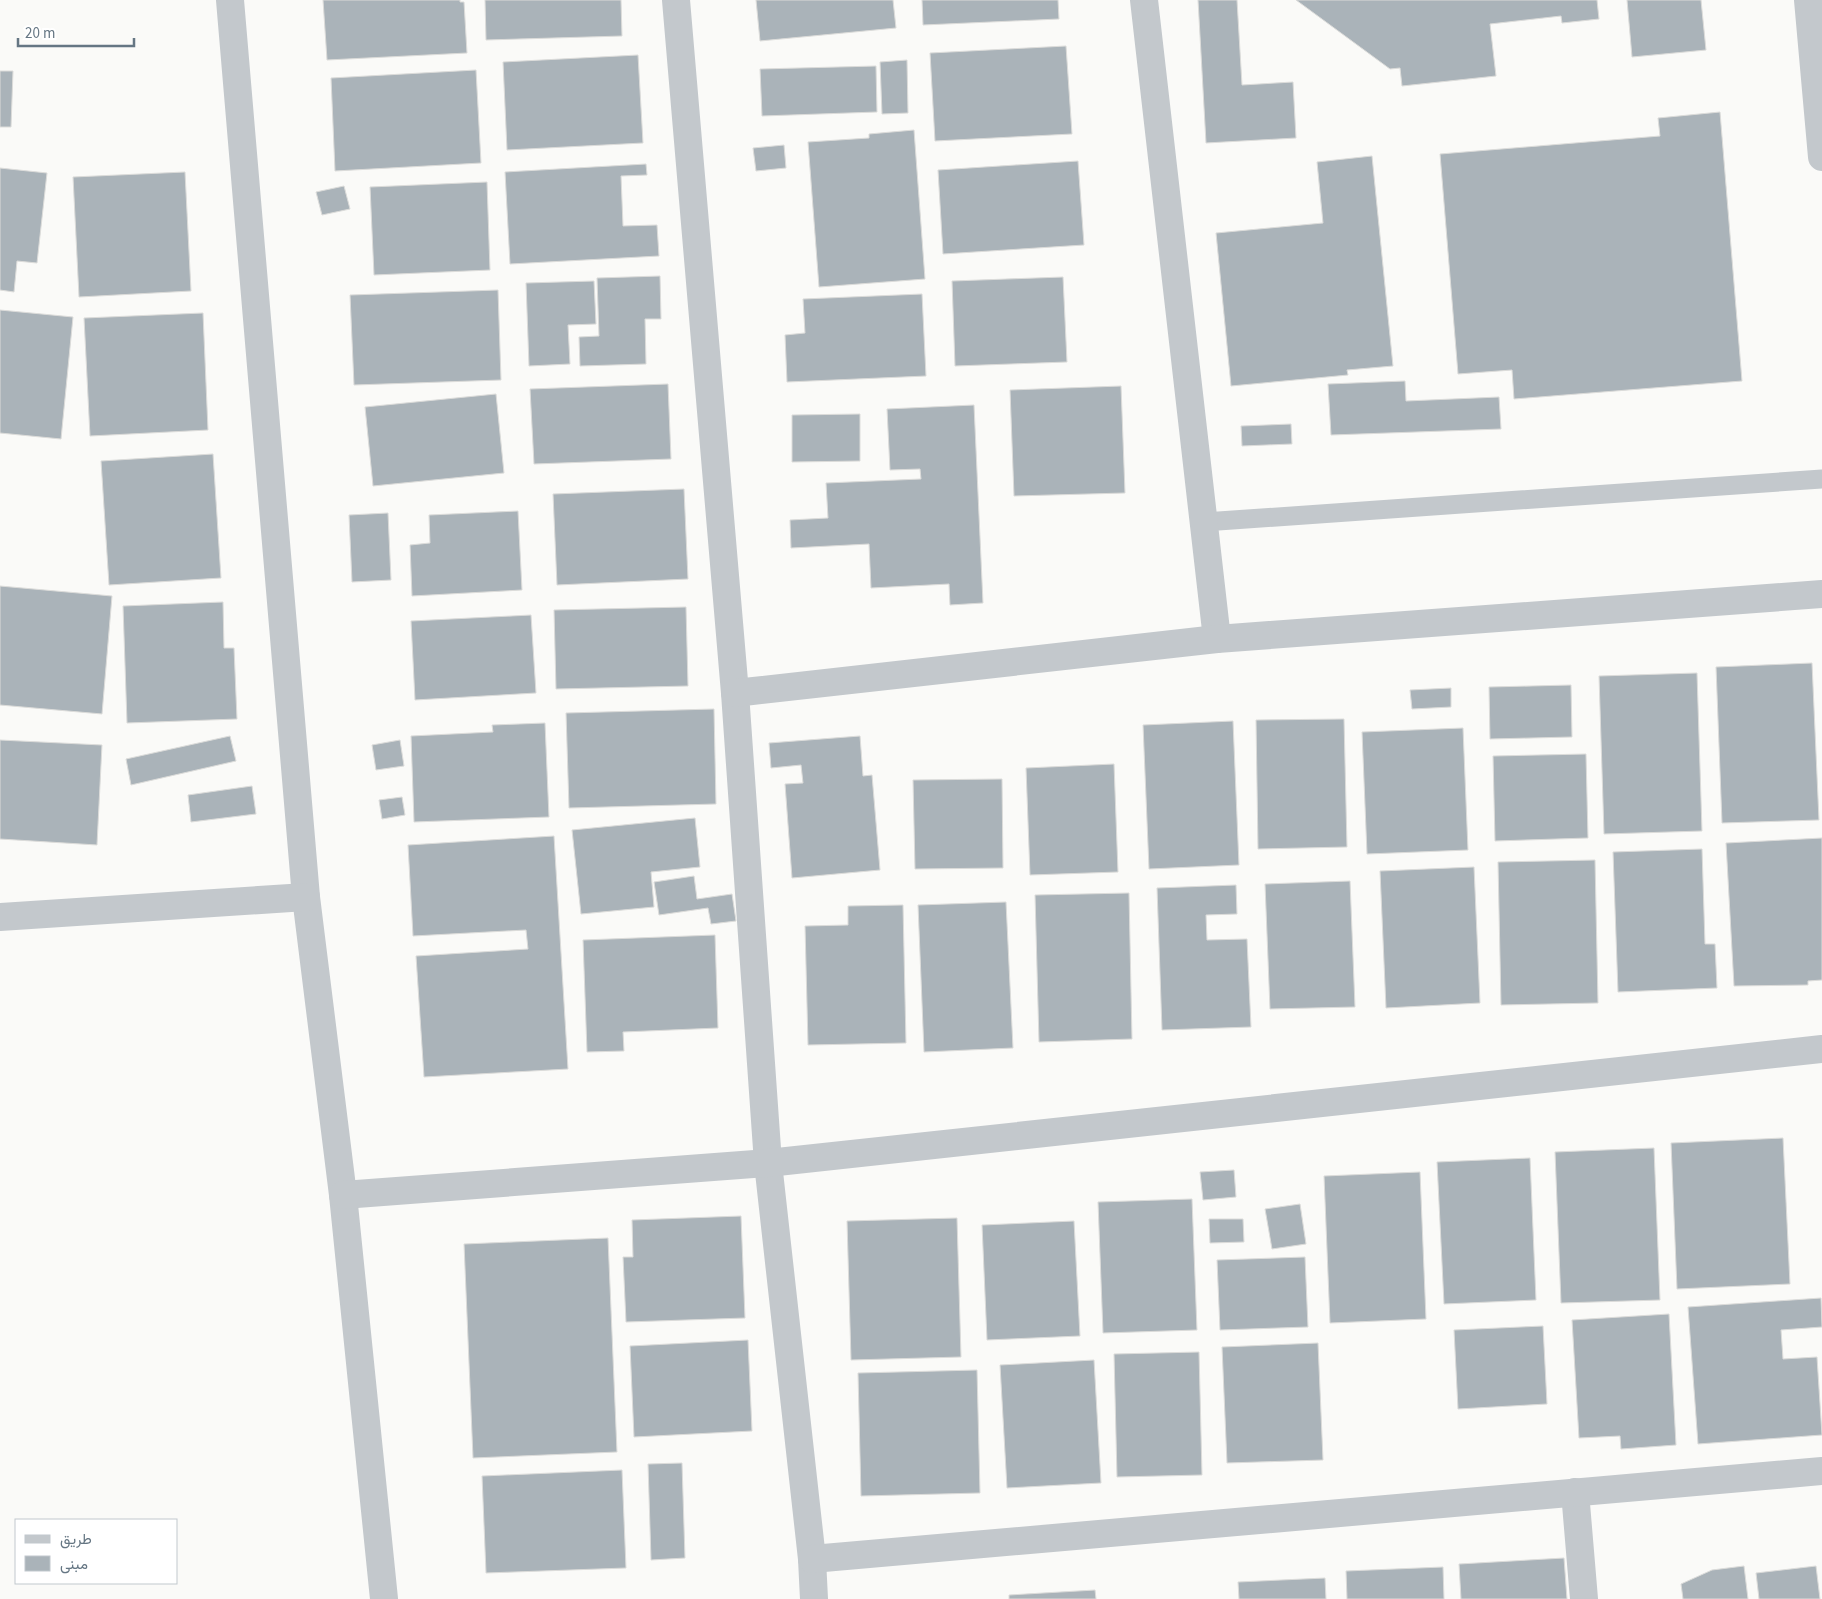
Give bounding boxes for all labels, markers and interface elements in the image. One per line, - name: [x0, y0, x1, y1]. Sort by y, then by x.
- scale bar: [18, 15, 134, 47]
- text: 20 m: [25, 23, 55, 44]
- legend: [15, 1519, 178, 1584]
- text: طريق: [60, 1529, 92, 1550]
- text: مبنى: [60, 1554, 88, 1575]

